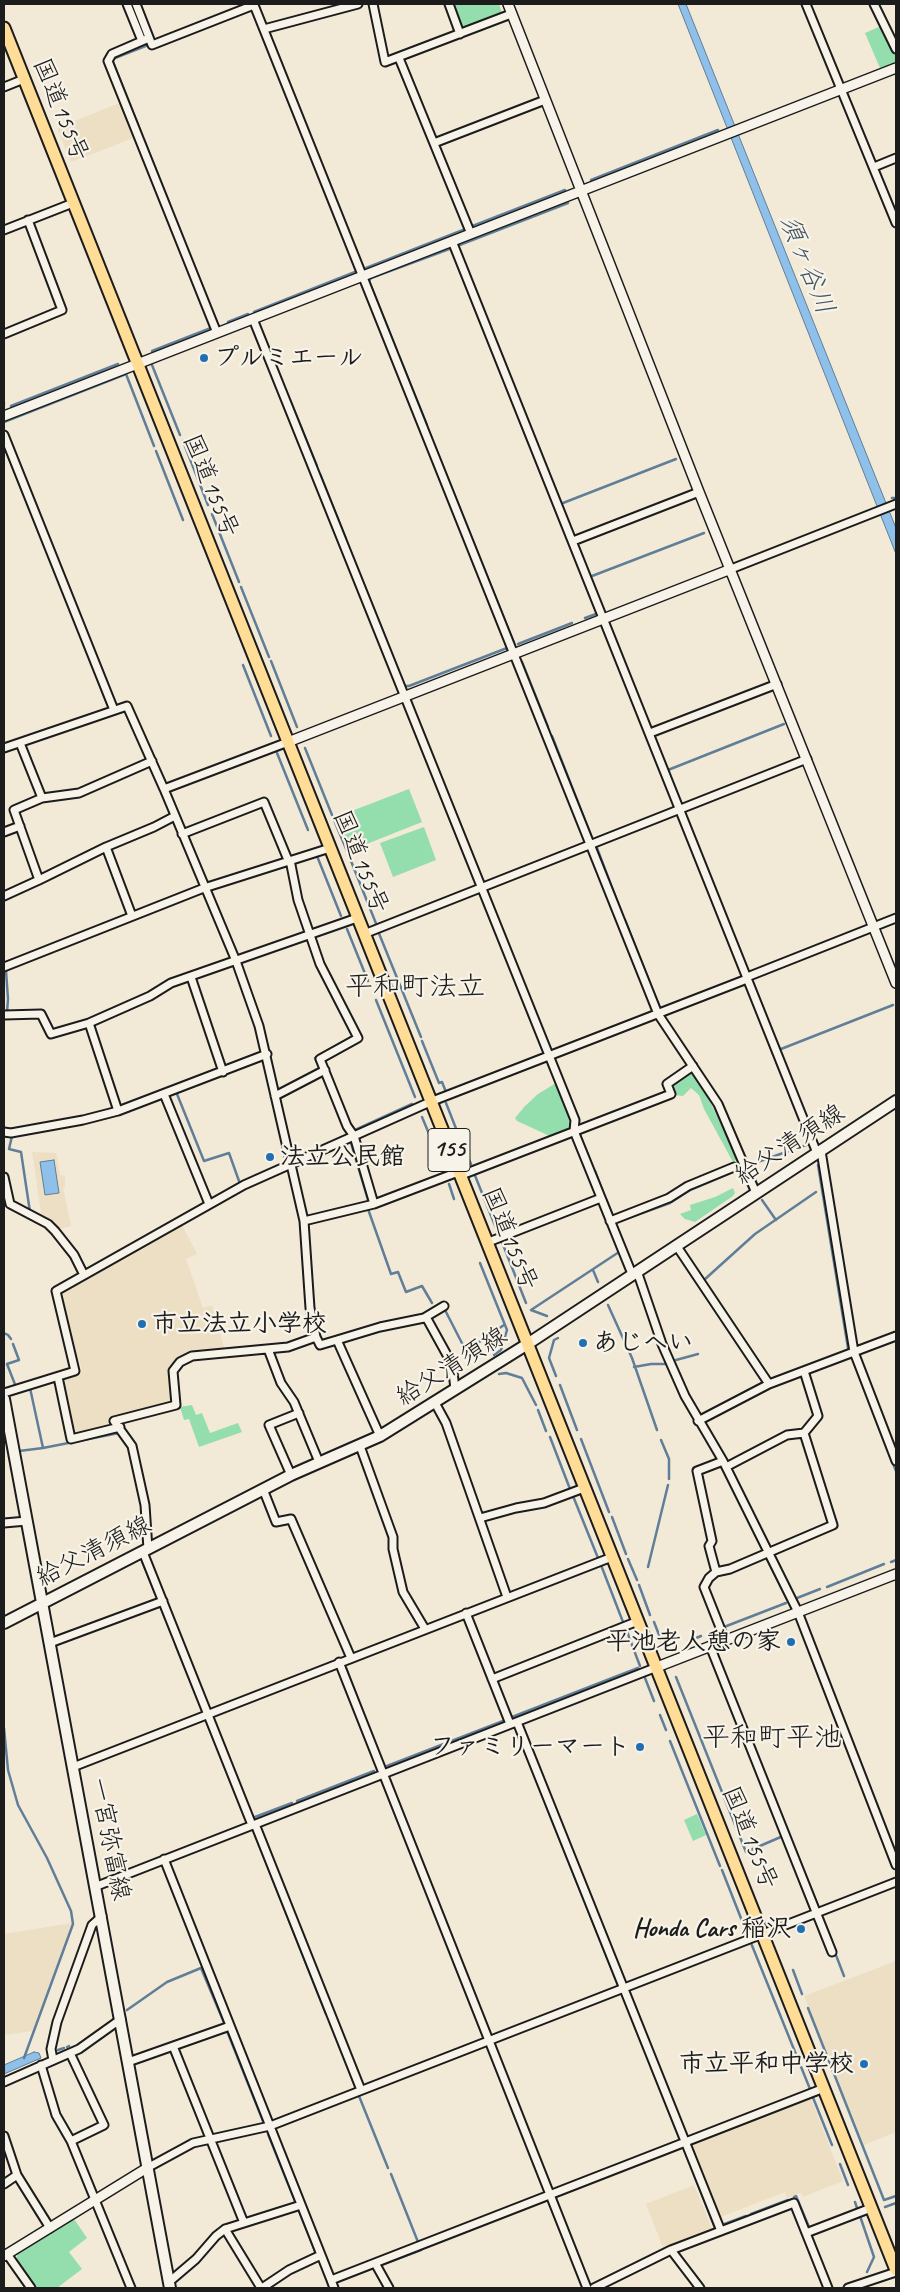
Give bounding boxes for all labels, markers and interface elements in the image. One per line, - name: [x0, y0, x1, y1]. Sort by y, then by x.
- street label: 国道155号: [26, 54, 94, 166]
- water label: 須ヶ谷川: [772, 211, 840, 319]
- place label: プルミエール: [214, 343, 363, 373]
- marker: プルミエール: [198, 352, 210, 364]
- street label: 国道155号: [176, 430, 244, 542]
- street label: 国道155号: [326, 806, 394, 918]
- district label: 平和町法立: [345, 971, 485, 1005]
- street label: 給父清須線: [729, 1098, 851, 1192]
- road number: 155: [428, 1128, 470, 1172]
- place label: 法立公民館: [280, 1142, 405, 1172]
- marker: 法立公民館: [264, 1151, 276, 1163]
- street label: 国道155号: [475, 1183, 543, 1295]
- place label: 市立法立小学校: [152, 1309, 327, 1339]
- marker: 市立法立小学校: [136, 1318, 148, 1330]
- street label: 給父清須線: [391, 1321, 513, 1413]
- place label: あじへい: [593, 1328, 693, 1358]
- marker: あじへい: [577, 1337, 589, 1349]
- street label: 給父清須線: [32, 1510, 156, 1594]
- place label: 平池老人憩の家: [606, 1627, 781, 1657]
- marker: 平池老人憩の家: [785, 1636, 797, 1648]
- district label: 平和町平池: [702, 1722, 842, 1756]
- place label: ファミリーマート: [430, 1732, 630, 1762]
- marker: ファミリーマート: [634, 1741, 646, 1753]
- street label: 一宮弥富線: [82, 1775, 136, 1903]
- street label: 国道155号: [715, 1782, 783, 1894]
- place label: Honda Cars 稲沢: [633, 1914, 791, 1944]
- marker: Honda Cars 稲沢: [795, 1923, 807, 1935]
- place label: 市立平和中学校: [679, 2049, 854, 2079]
- marker: 市立平和中学校: [858, 2058, 870, 2070]

